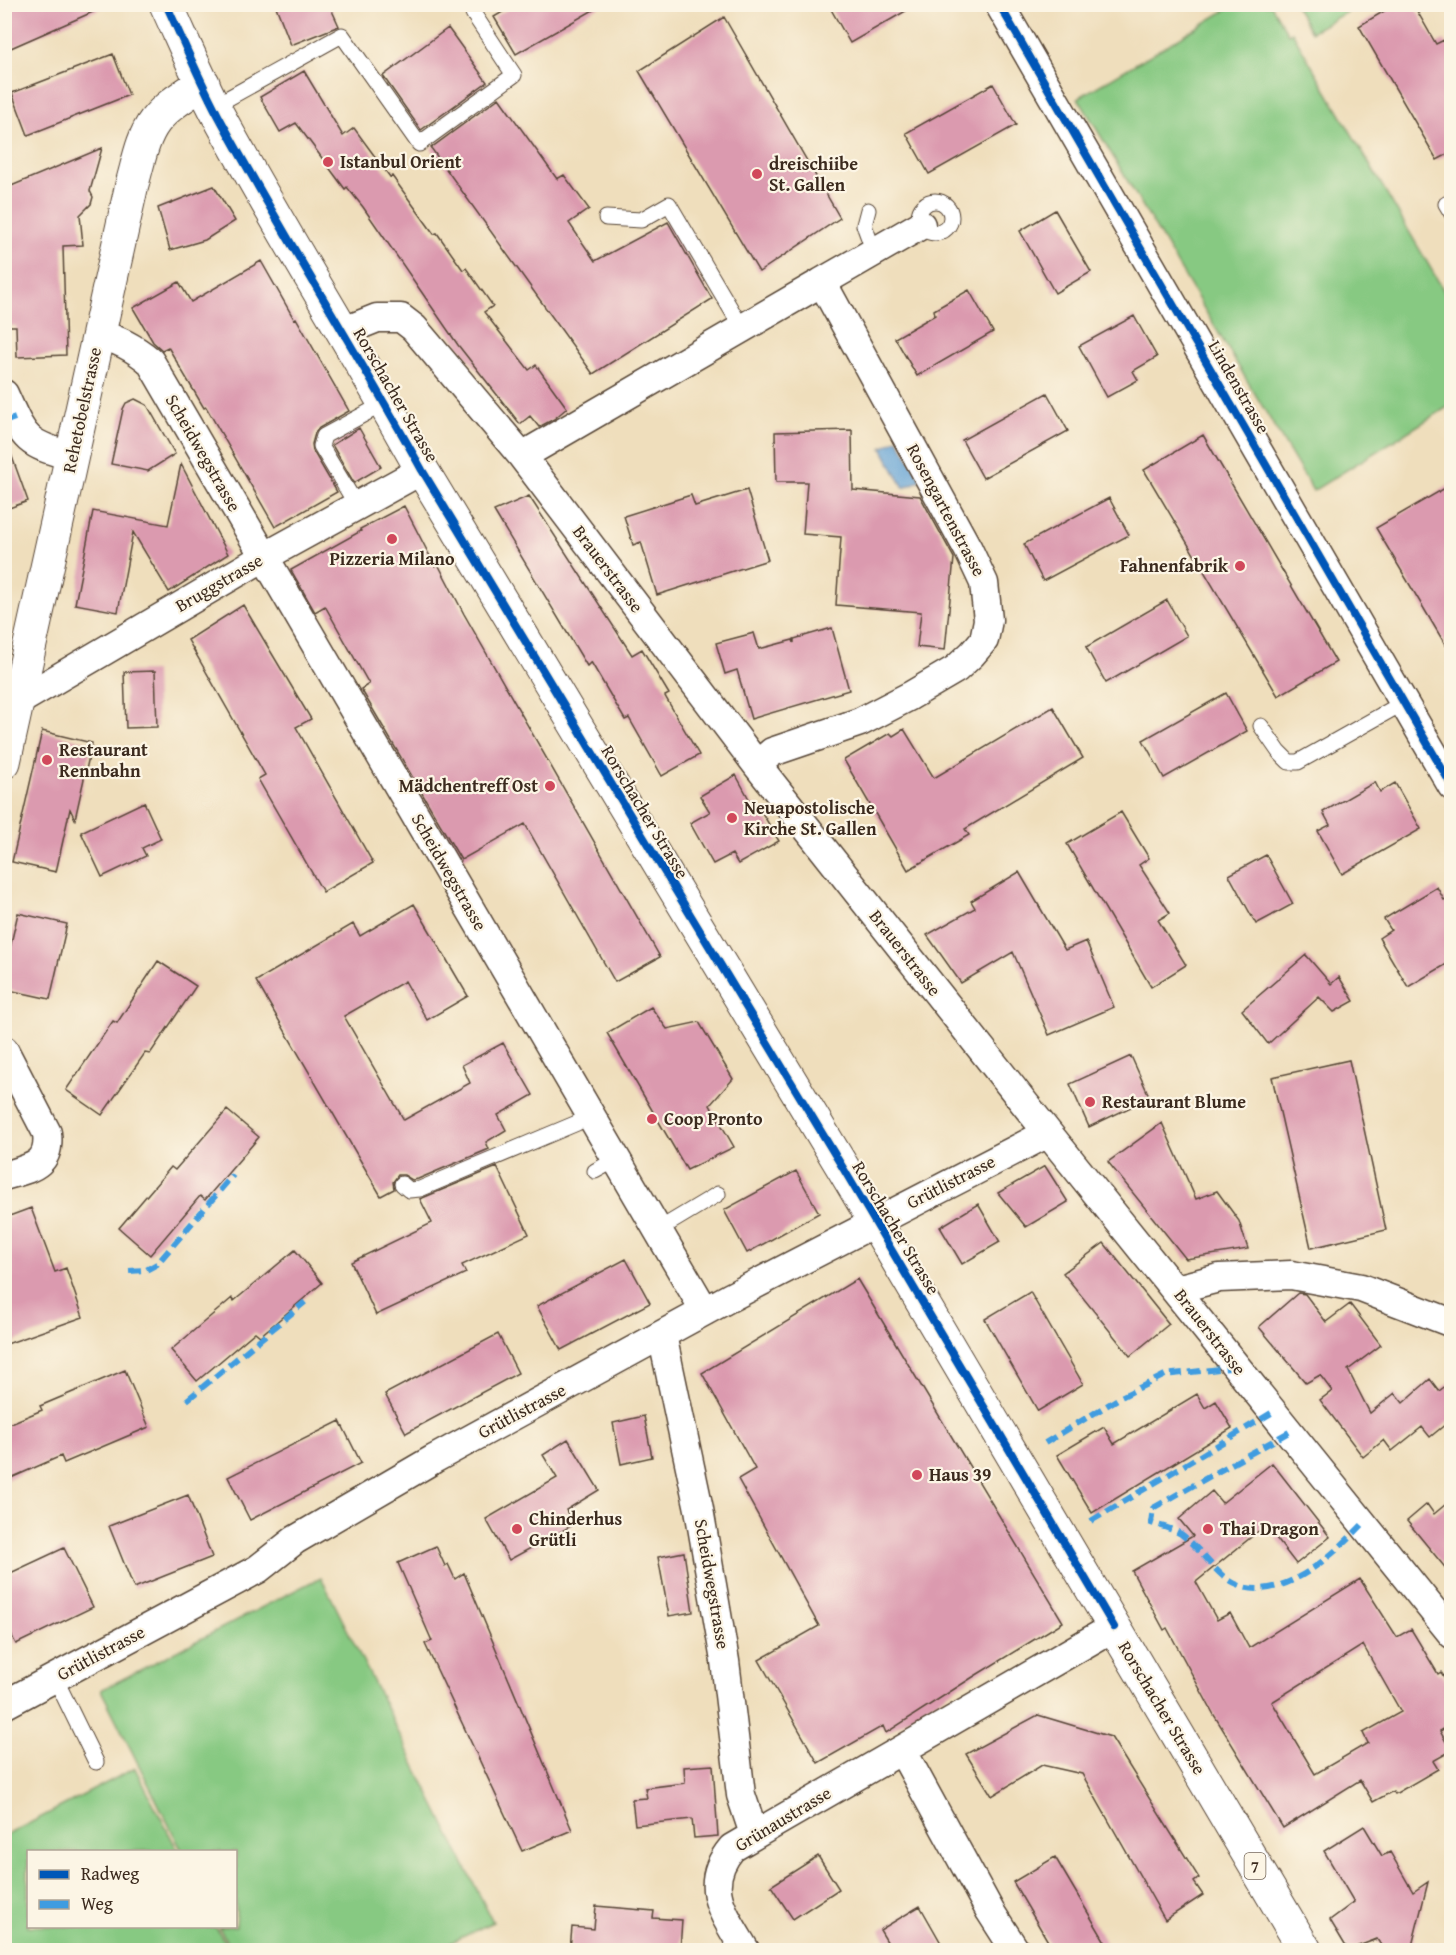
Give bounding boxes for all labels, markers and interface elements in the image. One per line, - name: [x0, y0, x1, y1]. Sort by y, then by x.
- place label: Istanbul Orient: [340, 148, 462, 175]
- place label: dreischiibe St. Gallen: [769, 150, 858, 198]
- marker: Istanbul Orient: [321, 155, 335, 169]
- marker: dreischiibe St. Gallen: [750, 167, 764, 181]
- street label: Rorschacher Strasse: [347, 322, 446, 467]
- street label: Lindenstrasse: [1202, 335, 1277, 439]
- street label: Rehetobelstrasse: [55, 345, 108, 475]
- street label: Scheidwegstrasse: [159, 389, 248, 516]
- street label: Rosengartenstrasse: [900, 439, 993, 581]
- street label: Brauerstrasse: [566, 519, 650, 618]
- marker: Pizzeria Milano: [385, 532, 399, 546]
- place label: Pizzeria Milano: [329, 545, 455, 572]
- street label: Bruggstrasse: [170, 547, 268, 619]
- place label: Fahnenfabrik: [1120, 552, 1229, 579]
- marker: Fahnenfabrik: [1233, 559, 1247, 573]
- place label: Restaurant Rennbahn: [59, 736, 148, 784]
- street label: Rorschacher Strasse: [595, 740, 696, 884]
- marker: Restaurant Rennbahn: [40, 753, 54, 767]
- place label: Mädchentreff Ost: [399, 772, 538, 799]
- marker: Mädchentreff Ost: [543, 779, 557, 793]
- place label: Neuapostolische Kirche St. Gallen: [744, 794, 877, 842]
- street label: Scheidwegstrasse: [405, 808, 494, 935]
- marker: Neuapostolische Kirche St. Gallen: [725, 811, 739, 825]
- street label: Brauerstrasse: [863, 904, 948, 1002]
- place label: Restaurant Blume: [1102, 1088, 1246, 1115]
- marker: Restaurant Blume: [1083, 1095, 1097, 1109]
- place label: Coop Pronto: [664, 1105, 763, 1132]
- marker: Coop Pronto: [645, 1112, 659, 1126]
- street label: Grütlistrasse: [902, 1148, 1000, 1215]
- street label: Rorschacher Strasse: [846, 1156, 947, 1300]
- street label: Brauerstrasse: [1168, 1283, 1253, 1381]
- street label: Grütlistrasse: [473, 1376, 571, 1445]
- place label: Haus 39: [929, 1461, 991, 1488]
- marker: Haus 39: [910, 1468, 924, 1482]
- place label: Chinderhus Grütli: [529, 1505, 622, 1553]
- place label: Thai Dragon: [1220, 1515, 1319, 1542]
- street label: Scheidwegstrasse: [688, 1517, 737, 1651]
- marker: Chinderhus Grütli: [510, 1522, 524, 1536]
- marker: Thai Dragon: [1201, 1522, 1215, 1536]
- street label: Grütlistrasse: [52, 1618, 150, 1687]
- street label: Rorschacher Strasse: [1112, 1636, 1213, 1780]
- street label: Grünaustrasse: [729, 1779, 836, 1858]
- legend: [27, 1850, 237, 1928]
- road number: 7: [1244, 1853, 1266, 1879]
- text: Radweg: [81, 1860, 139, 1887]
- text: Weg: [81, 1890, 113, 1917]

